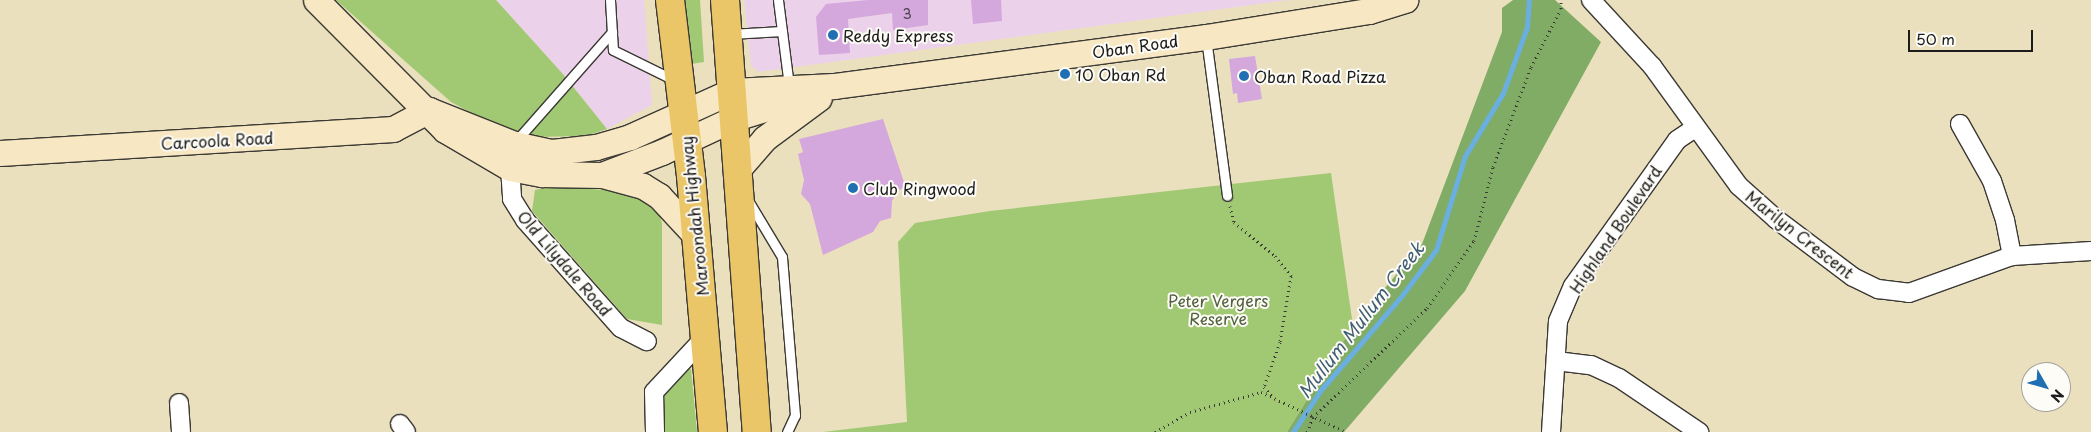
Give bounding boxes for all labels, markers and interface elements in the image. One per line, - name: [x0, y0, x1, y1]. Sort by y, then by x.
- house number: 3: [902, 6, 912, 22]
- scale bar: [1911, 20, 2036, 52]
- place label: Reddy Express: [843, 25, 954, 45]
- text: 50 m: [1916, 27, 1955, 50]
- marker: Reddy Express: [827, 29, 839, 41]
- street label: Oban Road: [1091, 30, 1179, 62]
- place label: 10 Oban Rd: [1075, 64, 1167, 84]
- place label: Oban Road Pizza: [1254, 66, 1385, 86]
- marker: 10 Oban Rd: [1059, 68, 1071, 80]
- marker: Oban Road Pizza: [1238, 70, 1250, 82]
- street label: Carcoola Road: [160, 127, 274, 153]
- street label: Maroondah Highway: [676, 135, 712, 297]
- street label: Highland Boulevard: [1565, 161, 1665, 297]
- place label: Club Ringwood: [863, 178, 976, 198]
- marker: Club Ringwood: [847, 182, 859, 194]
- street label: Marilyn Crescent: [1742, 186, 1858, 282]
- street label: Old Lilydale Road: [513, 205, 617, 321]
- water label: Mullum Mullum Creek: [1293, 238, 1429, 402]
- park label: Peter Vergers Reserve: [1167, 290, 1269, 328]
- north arrow: [2021, 362, 2071, 412]
- text: N: [2046, 385, 2069, 407]

